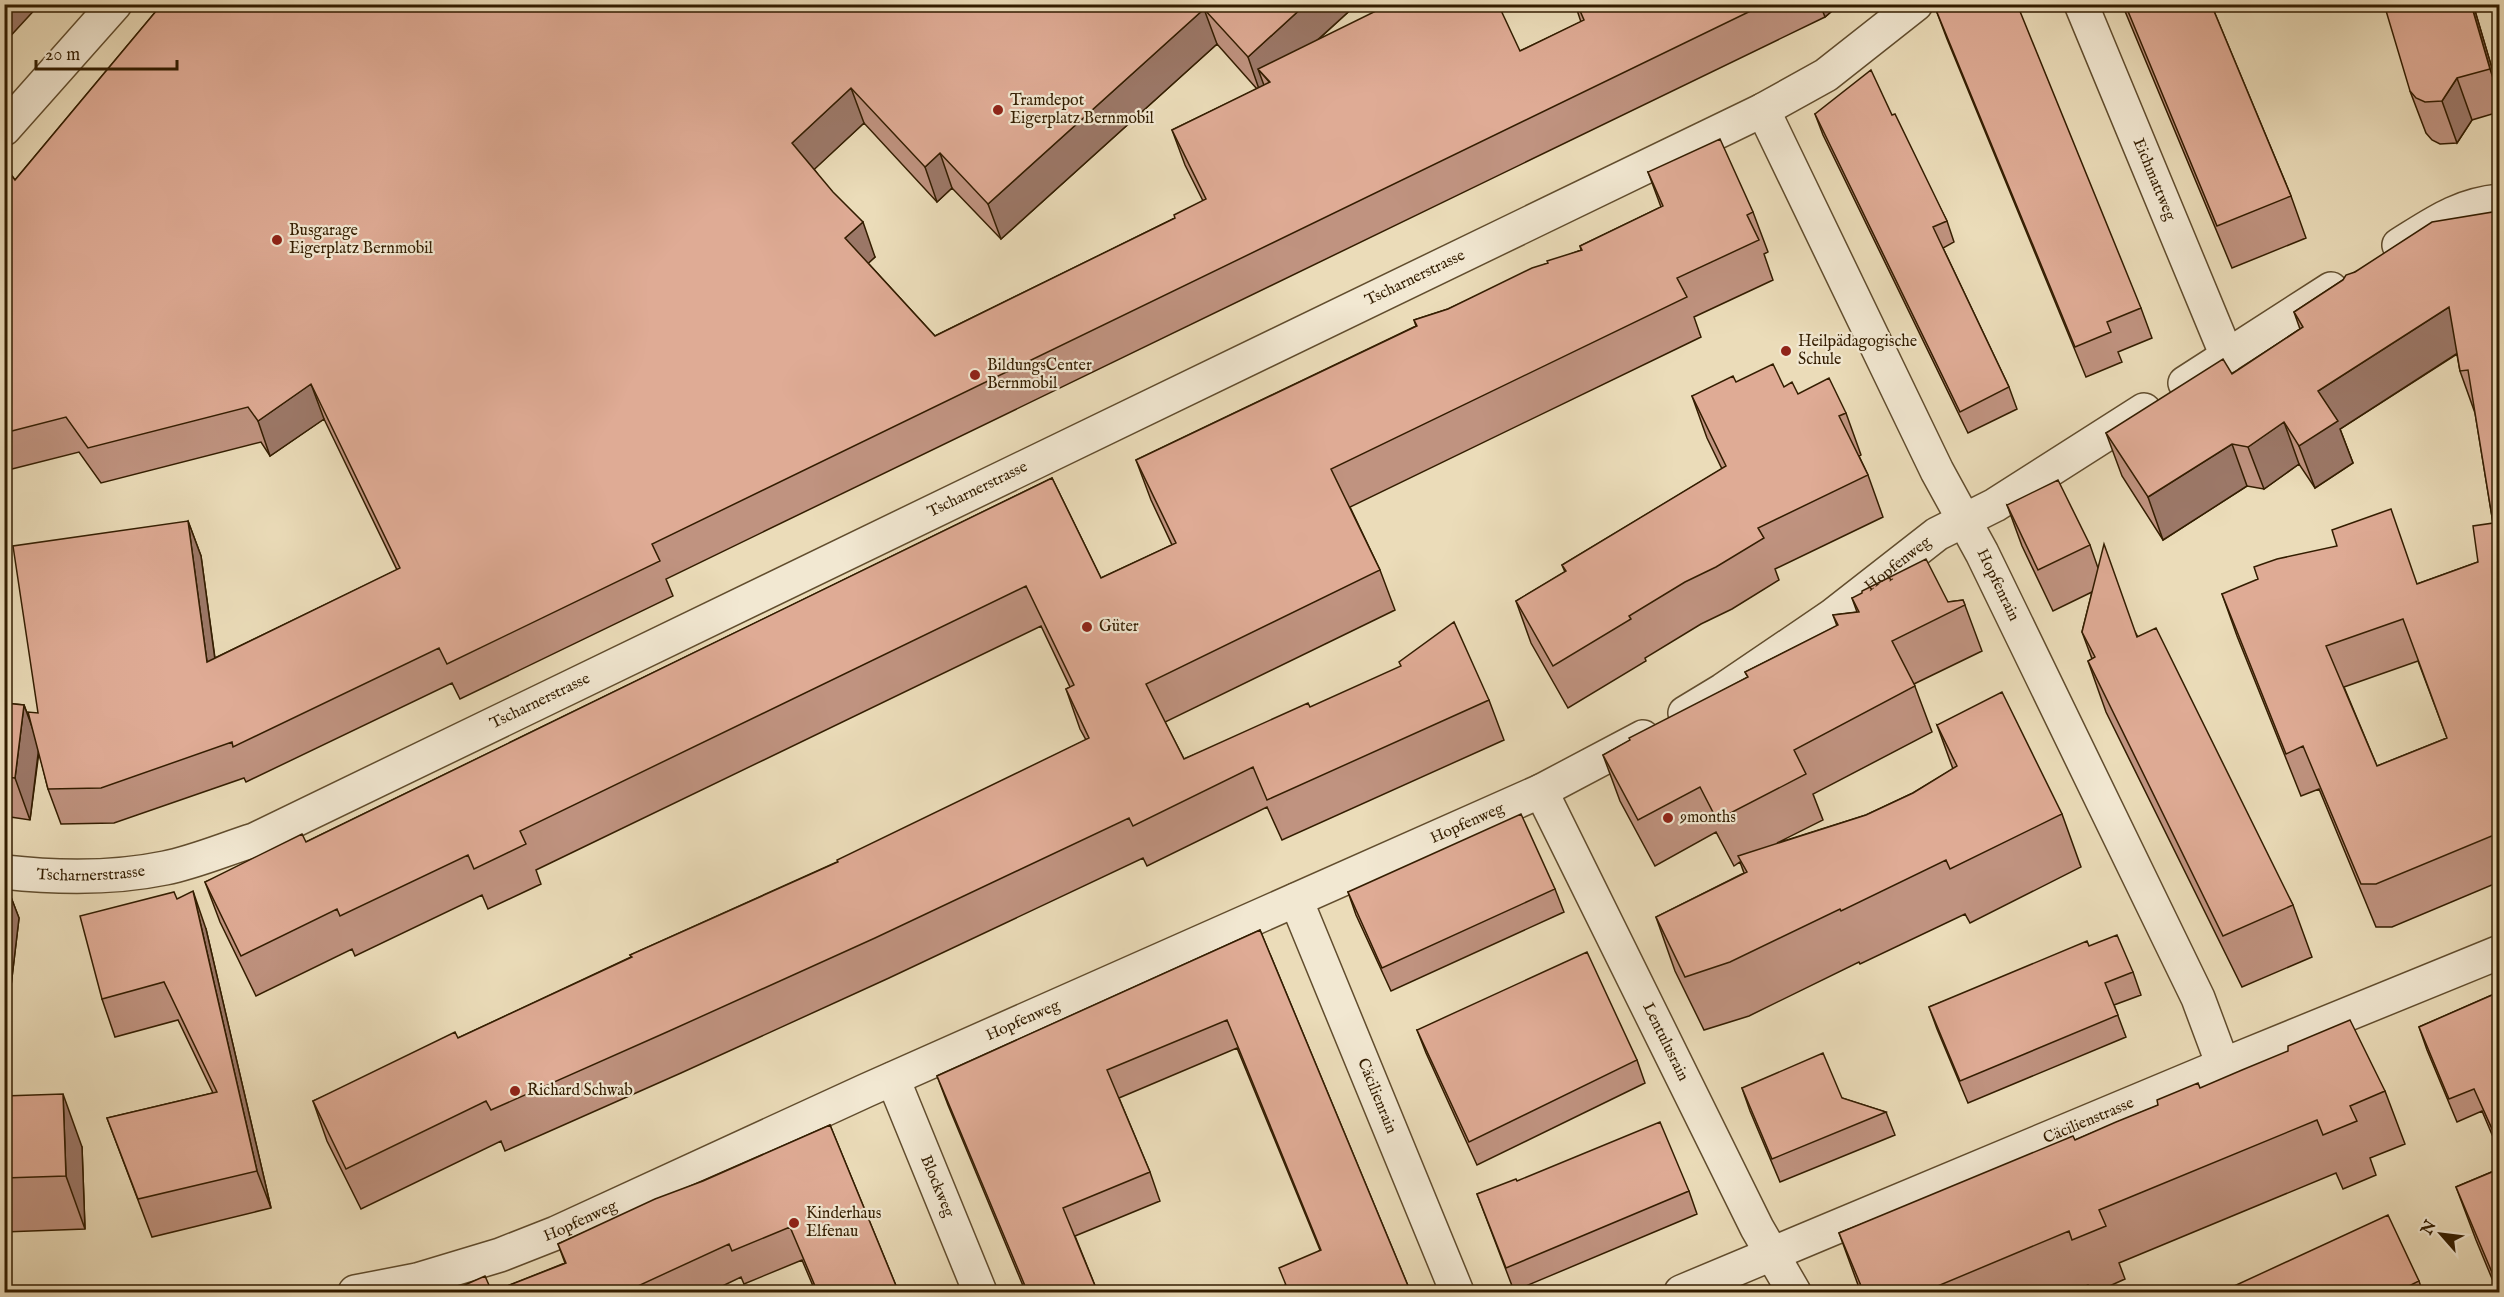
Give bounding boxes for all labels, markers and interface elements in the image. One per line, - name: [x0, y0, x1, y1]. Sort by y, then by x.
- scale bar: [36, 33, 177, 71]
- text: 20 m: [45, 44, 80, 67]
- place label: Tramdepot Eigerplatz Bernmobil: [1010, 91, 1155, 129]
- marker: Tramdepot Eigerplatz Bernmobil: [991, 103, 1005, 117]
- street label: Eichmattweg: [2128, 135, 2180, 224]
- place label: Busgarage Eigerplatz Bernmobil: [289, 221, 434, 259]
- marker: Busgarage Eigerplatz Bernmobil: [270, 233, 284, 247]
- street label: Tscharnerstrasse: [1362, 246, 1468, 311]
- place label: Heilpädagogische Schule: [1798, 332, 1917, 370]
- marker: Heilpädagogische Schule: [1779, 344, 1793, 358]
- place label: BildungsCenter Bernmobil: [987, 356, 1092, 394]
- marker: BildungsCenter Bernmobil: [968, 368, 982, 382]
- street label: Tscharnerstrasse: [924, 457, 1031, 523]
- street label: Hopfenweg: [1861, 532, 1935, 596]
- street label: Hopfenrain: [1972, 546, 2024, 625]
- place label: Güter: [1099, 617, 1139, 637]
- marker: Güter: [1080, 620, 1094, 634]
- street label: Tscharnerstrasse: [487, 669, 593, 734]
- street label: Hopfenweg: [1427, 798, 1508, 849]
- place label: 9months: [1679, 808, 1736, 828]
- marker: 9months: [1661, 811, 1675, 825]
- street label: Tscharnerstrasse: [36, 862, 146, 886]
- street label: Hopfenweg: [983, 996, 1063, 1046]
- street label: Lentulusrain: [1637, 999, 1693, 1085]
- street label: Cäcilienrain: [1352, 1055, 1401, 1137]
- place label: Richard Schwab: [527, 1081, 633, 1101]
- marker: Richard Schwab: [508, 1084, 522, 1098]
- street label: Cäcilienstrasse: [2040, 1093, 2137, 1149]
- street label: Blockweg: [915, 1152, 959, 1221]
- street label: Hopfenweg: [541, 1196, 621, 1247]
- place label: Kinderhaus Elfenau: [806, 1204, 882, 1242]
- north arrow: [2411, 1204, 2471, 1264]
- marker: Kinderhaus Elfenau: [787, 1216, 801, 1230]
- text: N: [2417, 1217, 2442, 1240]

